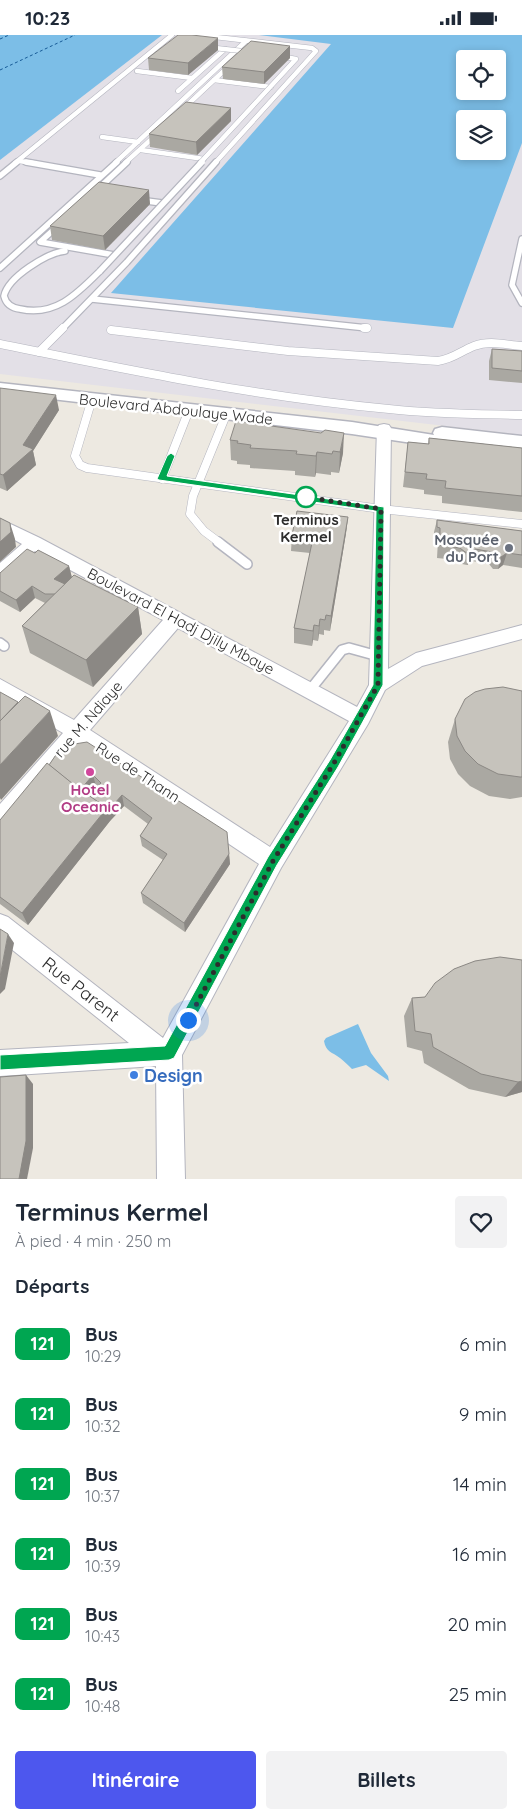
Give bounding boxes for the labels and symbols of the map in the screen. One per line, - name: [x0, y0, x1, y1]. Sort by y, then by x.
- street label: Boulevard Abdoulaye Wade: [78, 389, 274, 429]
- marker: Terminus Kermel: [295, 486, 317, 508]
- place label: Terminus Kermel: [273, 510, 339, 546]
- place label: Mosquée du Port: [434, 530, 499, 566]
- marker: Mosquée du Port: [503, 542, 515, 554]
- street label: Boulevard El Hadj Djily Mbaye: [84, 563, 278, 679]
- street label: rue M. Ndiaye: [50, 677, 126, 761]
- street label: Rue de Thann: [92, 738, 184, 806]
- marker: Hotel Oceanic: [84, 766, 96, 778]
- place label: Hotel Oceanic: [61, 780, 119, 816]
- street label: Rue Parent: [38, 952, 124, 1026]
- your location: [176, 1008, 201, 1033]
- place label: Design: [144, 1064, 203, 1087]
- marker: Design: [128, 1069, 140, 1081]

